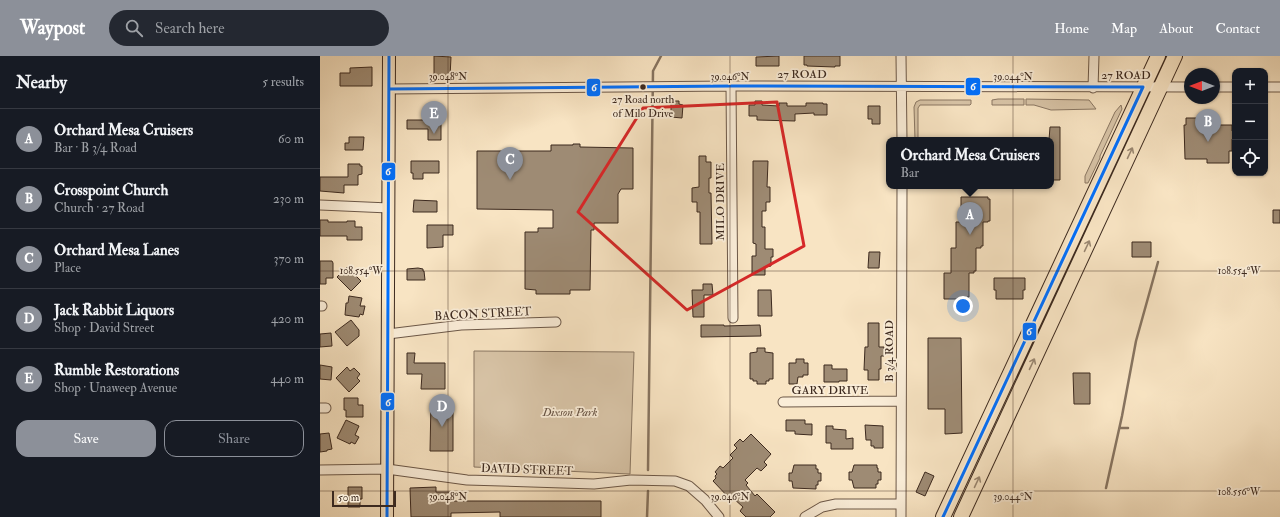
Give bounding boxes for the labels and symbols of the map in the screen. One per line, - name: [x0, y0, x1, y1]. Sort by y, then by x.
- street label: 27 ROAD: [777, 67, 827, 82]
- street label: 27 ROAD: [1101, 68, 1151, 83]
- north arrow: [1184, 68, 1220, 104]
- text: 39.048°N: [429, 71, 467, 83]
- text: 39.046°N: [711, 71, 749, 83]
- text: 39.044°N: [993, 71, 1033, 83]
- line badge: 6: [965, 77, 981, 96]
- line badge: 6: [586, 78, 601, 97]
- text: 6: [970, 80, 977, 93]
- text: 6: [591, 81, 598, 94]
- marker: 27 Road north of Milo Drive: [638, 82, 648, 92]
- place label: 27 Road north of Milo Drive: [612, 93, 675, 120]
- pin: E: [421, 101, 447, 134]
- pin: B: [1195, 109, 1221, 142]
- pin: C: [497, 147, 523, 180]
- one-way arrow: [1127, 148, 1134, 160]
- line badge: 6: [381, 162, 396, 181]
- street label: MILO DRIVE: [713, 163, 728, 241]
- text: 6: [385, 165, 392, 178]
- pin: A: [957, 202, 983, 235]
- one-way arrow: [1084, 240, 1091, 252]
- text: 108.554°W: [340, 265, 383, 277]
- text: 108.554°W: [1218, 265, 1261, 277]
- your location: [953, 296, 973, 316]
- street label: BACON STREET: [434, 304, 532, 324]
- street label: B 3/4 ROAD: [882, 320, 897, 382]
- line badge: 6: [1022, 322, 1037, 341]
- text: 6: [1026, 325, 1033, 338]
- one-way arrow: [1029, 358, 1036, 370]
- street label: GARY DRIVE: [792, 383, 869, 398]
- line badge: 6: [380, 392, 395, 411]
- pin: D: [429, 394, 455, 427]
- text: 6: [385, 396, 392, 409]
- park label: Dixson Park: [541, 405, 598, 420]
- street label: DAVID STREET: [481, 461, 574, 479]
- one-way arrow: [974, 476, 982, 488]
- text: 108.556°W: [1218, 486, 1261, 498]
- scale bar: [332, 489, 396, 508]
- text: 39.048°N: [429, 491, 467, 503]
- text: 39.046°N: [711, 491, 749, 503]
- text: 39.044°N: [993, 491, 1033, 503]

